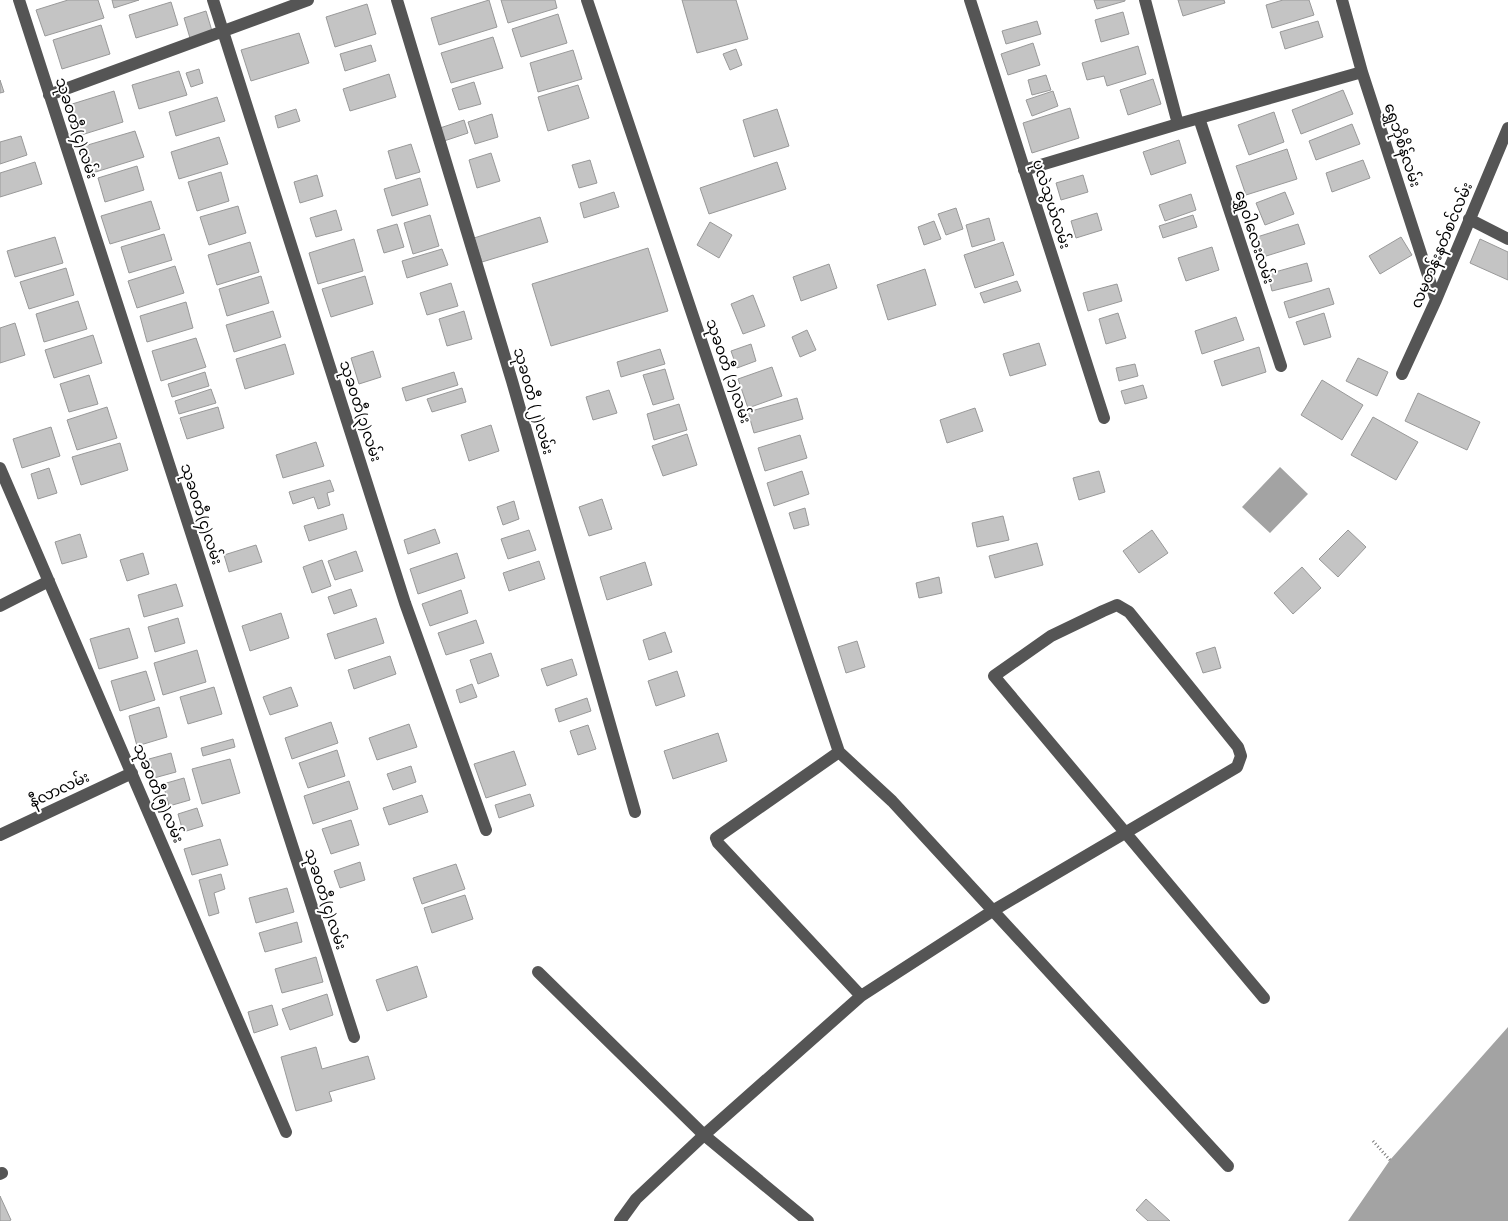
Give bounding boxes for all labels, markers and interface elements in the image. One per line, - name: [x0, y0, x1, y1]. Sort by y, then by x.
- street label: သုခဝတီ(၄)လမ်း: [49, 75, 102, 182]
- street label: ရွှေဘိုစိန်လမ်း: [1378, 101, 1426, 190]
- street label: ပုလဲသွယ်လမ်း: [1026, 157, 1075, 252]
- street label: လမုတန်းနတ်စင်လမ်း: [1406, 179, 1479, 312]
- street label: ရွှေဝါလေးလမ်း: [1228, 188, 1279, 287]
- street label: သုခဝတီ (၁)လမ်း: [699, 316, 756, 427]
- street label: သုခဝတီ (၂)လမ်း: [507, 345, 558, 457]
- street label: သုခဝတီ(၃)လမ်း: [333, 358, 386, 465]
- street label: သုခဝတီ(၄)လမ်း: [174, 461, 227, 568]
- street label: သုခဝတီ(၅)လမ်း: [127, 740, 188, 847]
- street label: နီလာလမ်း: [26, 767, 94, 814]
- street label: သုခဝတီ(၄)လမ်း: [298, 846, 351, 953]

